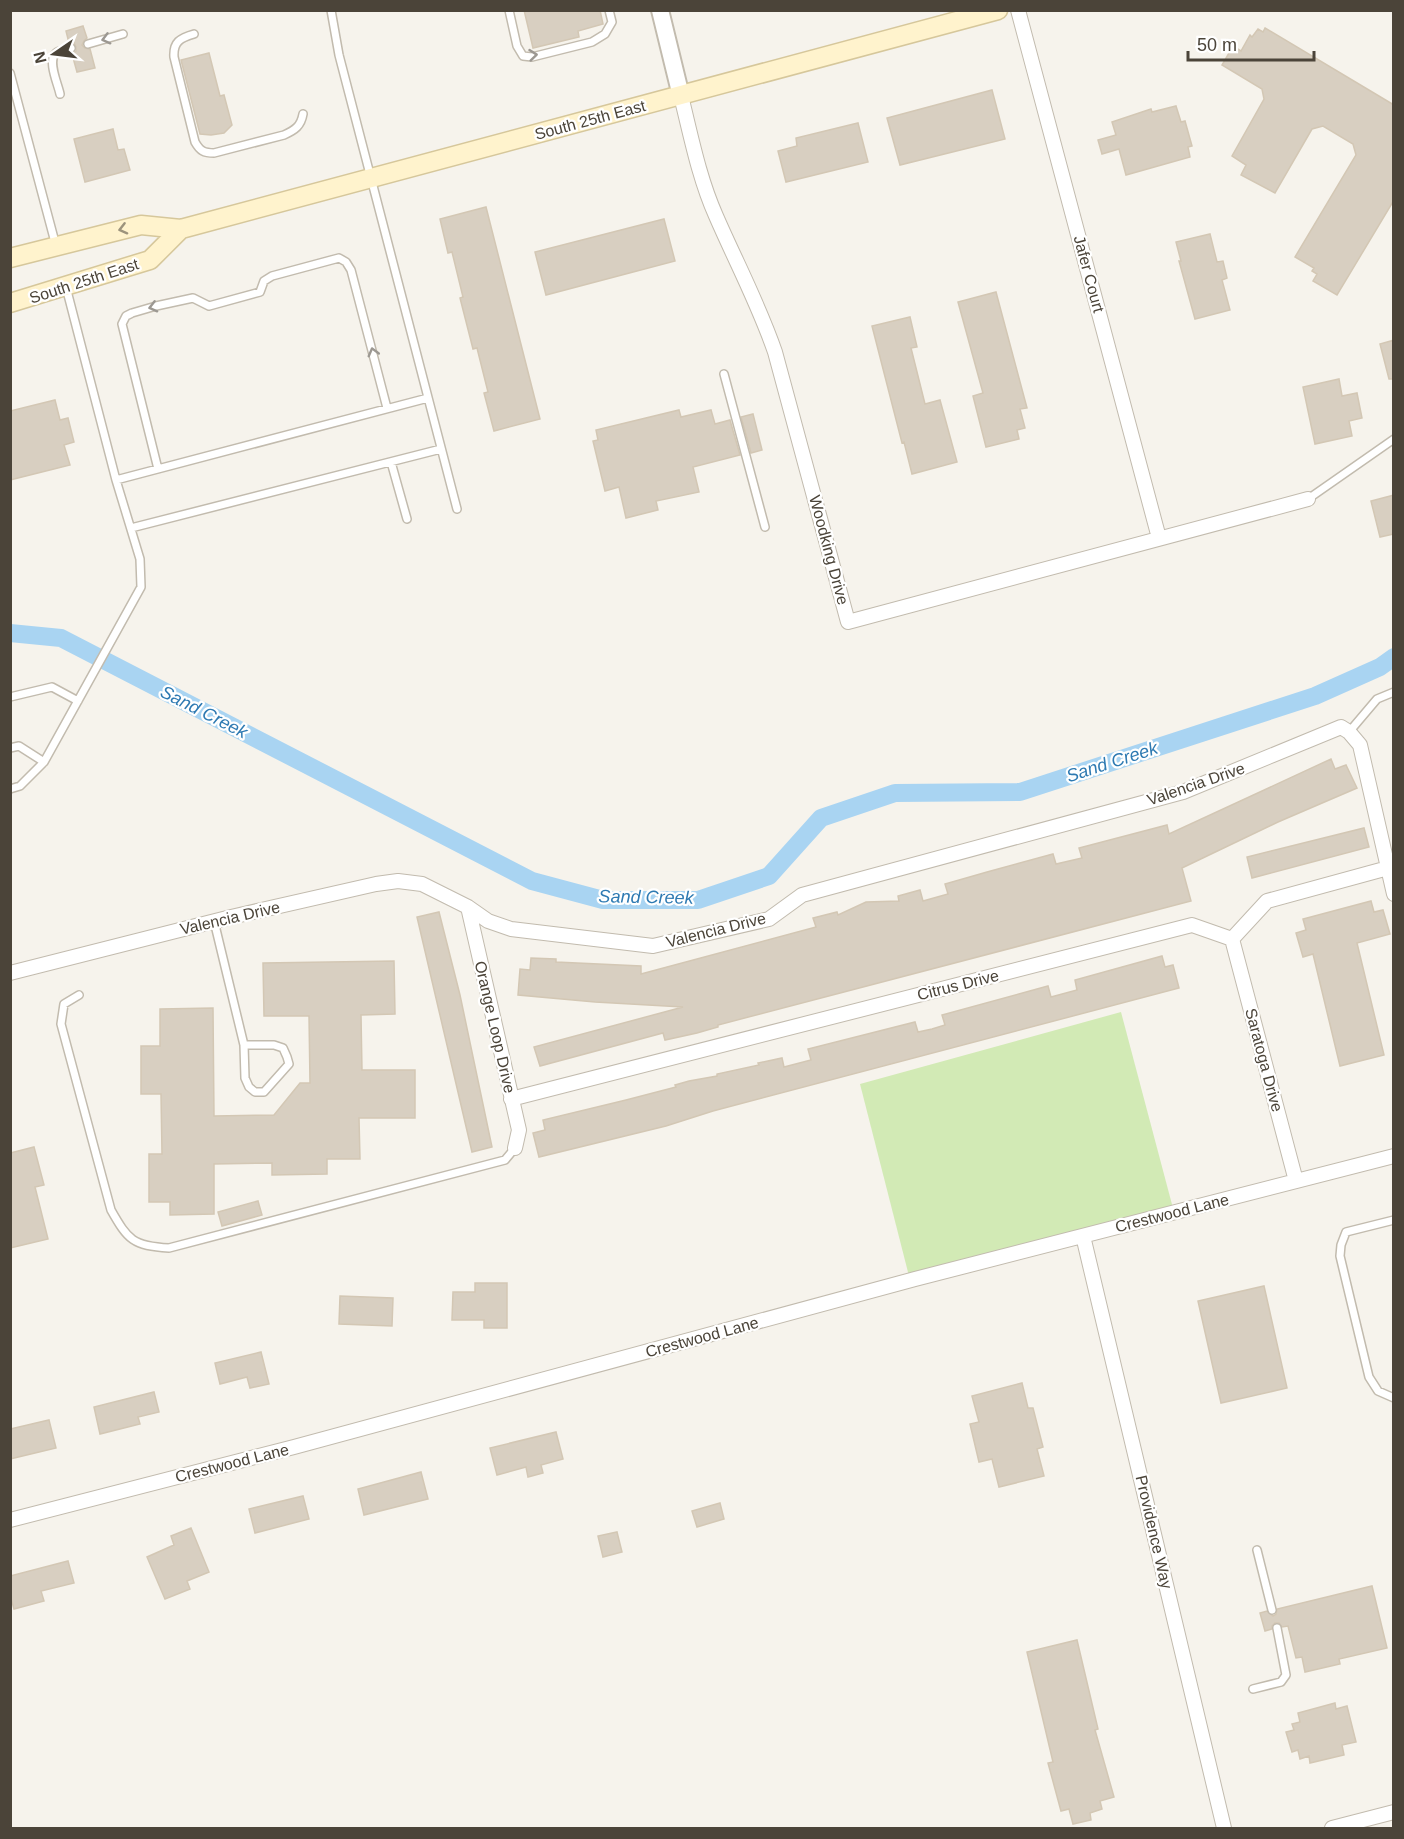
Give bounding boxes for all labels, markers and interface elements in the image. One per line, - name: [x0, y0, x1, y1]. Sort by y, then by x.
- north arrow: [24, 24, 84, 84]
- scale bar: [1188, 24, 1314, 62]
- one-way arrow: [101, 32, 112, 44]
- text: 50 m: [1197, 35, 1237, 55]
- one-way arrow: [528, 49, 538, 62]
- text: N: [30, 50, 50, 65]
- street label: South 25th East: [533, 97, 648, 143]
- one-way arrow: [119, 222, 129, 235]
- street label: Jafer Court: [1071, 234, 1108, 315]
- street label: South 25th East: [27, 255, 141, 307]
- one-way arrow: [148, 300, 159, 312]
- one-way arrow: [367, 347, 380, 357]
- street label: Woodking Drive: [806, 493, 852, 607]
- water label: Sand Creek: [157, 682, 252, 743]
- water label: Sand Creek: [1064, 737, 1161, 786]
- street label: Valencia Drive: [1145, 759, 1247, 809]
- water label: Sand Creek: [598, 886, 695, 908]
- street label: Valencia Drive: [178, 898, 282, 938]
- street label: Valencia Drive: [664, 909, 768, 951]
- street label: Orange Loop Drive: [472, 959, 519, 1095]
- street label: Citrus Drive: [915, 967, 1001, 1003]
- street label: Saratoga Drive: [1242, 1006, 1286, 1114]
- street label: Crestwood Lane: [1113, 1191, 1231, 1235]
- street label: Crestwood Lane: [644, 1314, 761, 1360]
- street label: Crestwood Lane: [173, 1441, 291, 1485]
- street label: Providence Way: [1133, 1474, 1175, 1590]

